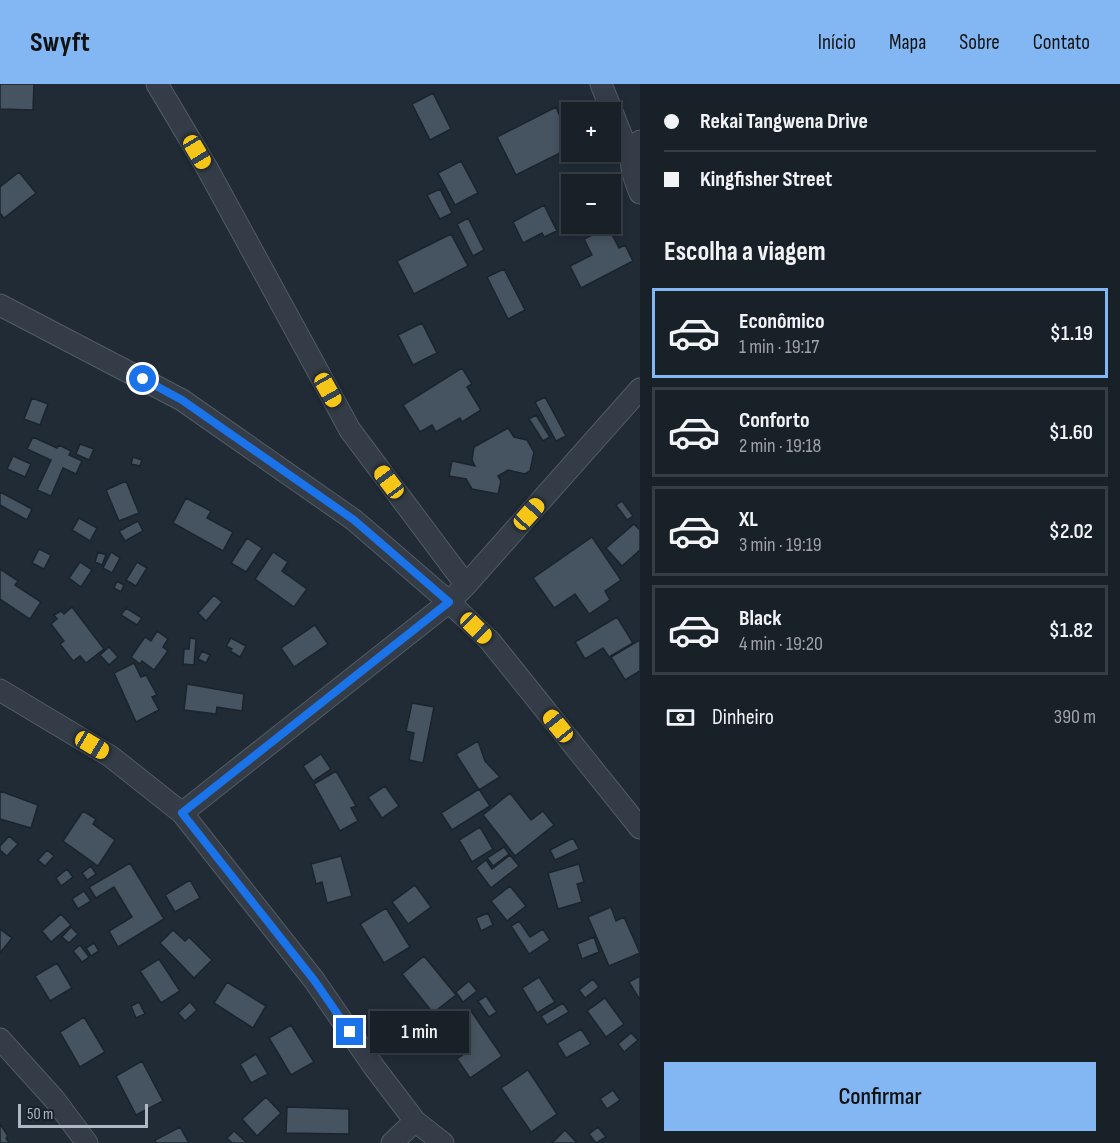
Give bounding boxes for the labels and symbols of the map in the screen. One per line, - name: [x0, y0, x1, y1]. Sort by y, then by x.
- car: [180, 132, 214, 172]
- route start: [129, 365, 156, 392]
- car: [311, 370, 345, 410]
- car: [371, 462, 407, 502]
- car: [510, 495, 548, 533]
- car: [457, 609, 495, 647]
- car: [540, 706, 576, 746]
- car: [72, 728, 112, 762]
- callout: 1 min: [371, 1011, 470, 1053]
- route end: [336, 1018, 363, 1045]
- scale bar: [18, 1101, 148, 1128]

